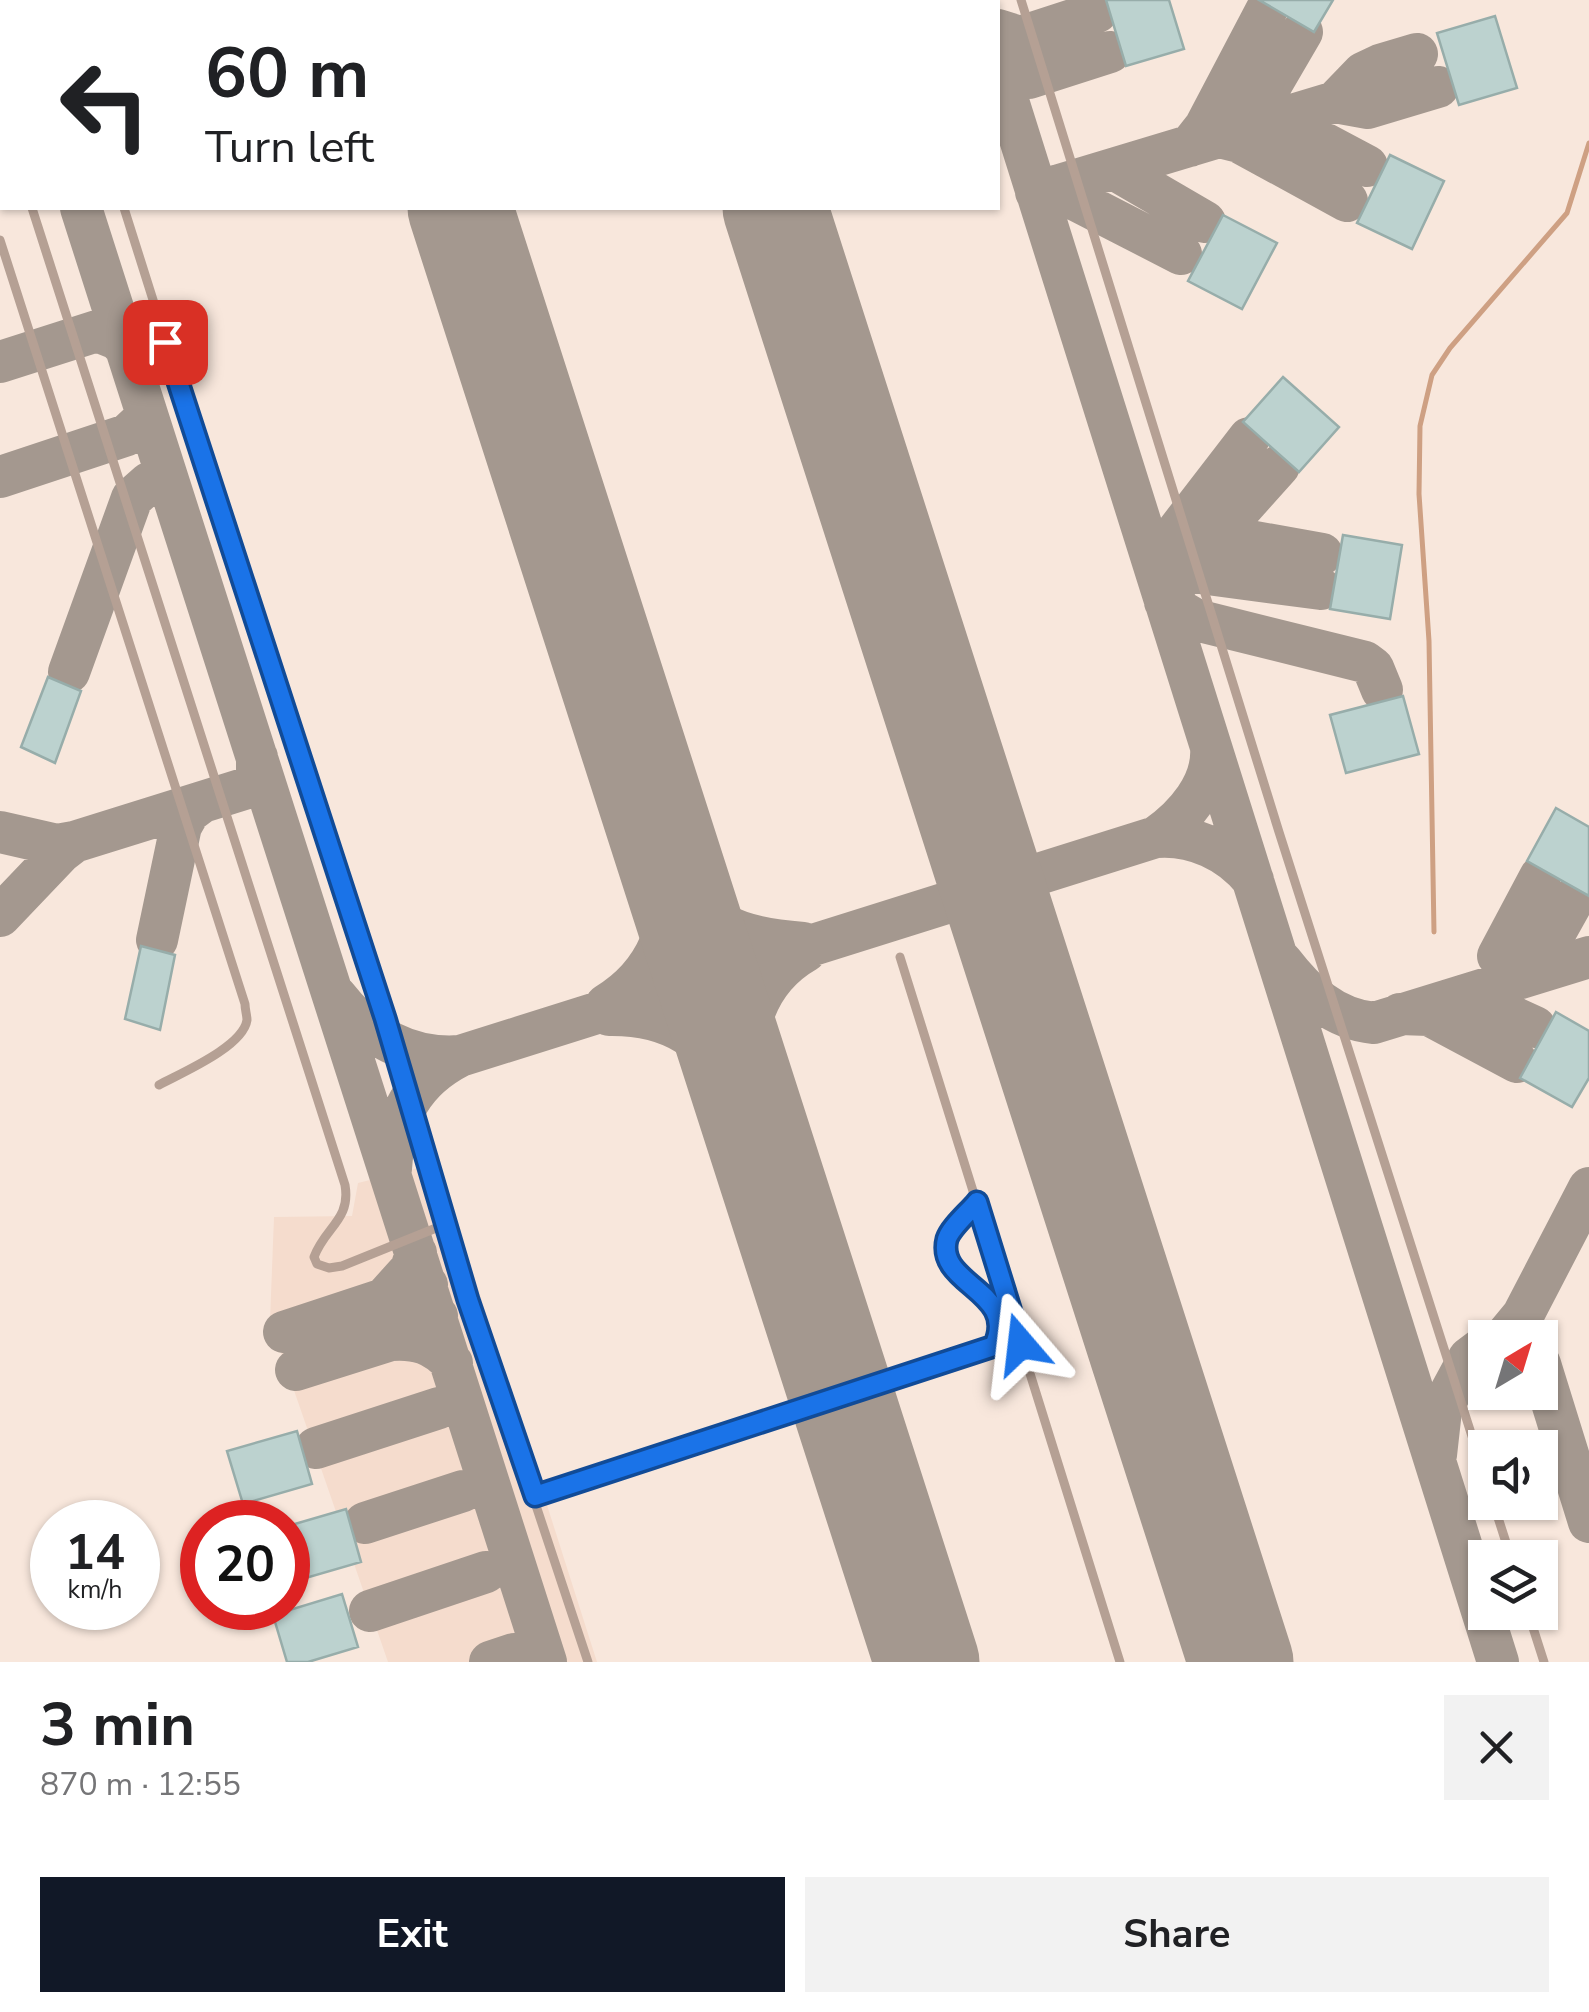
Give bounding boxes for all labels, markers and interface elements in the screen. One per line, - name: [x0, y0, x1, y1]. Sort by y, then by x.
- text: 60 m: [205, 26, 369, 122]
- icon: left: [40, 40, 170, 170]
- text: Turn left: [205, 117, 374, 178]
- pin: [123, 300, 208, 385]
- icon: arrive: [138, 315, 193, 370]
- position arrow: [969, 1292, 1073, 1396]
- north arrow: [1468, 1320, 1558, 1410]
- map controls: [1468, 1320, 1558, 1630]
- button: sound: [1468, 1430, 1558, 1520]
- speed limit sign: 20: [180, 1500, 310, 1630]
- text: 14: [65, 1518, 125, 1587]
- button: layers: [1468, 1540, 1558, 1630]
- text: km/h: [67, 1573, 123, 1607]
- text: 3 min: [40, 1684, 195, 1766]
- button: close: [1444, 1695, 1549, 1800]
- text: 870 m · 12:55: [40, 1763, 241, 1806]
- button: Exit: [40, 1877, 785, 1992]
- button: Share: [805, 1877, 1549, 1992]

